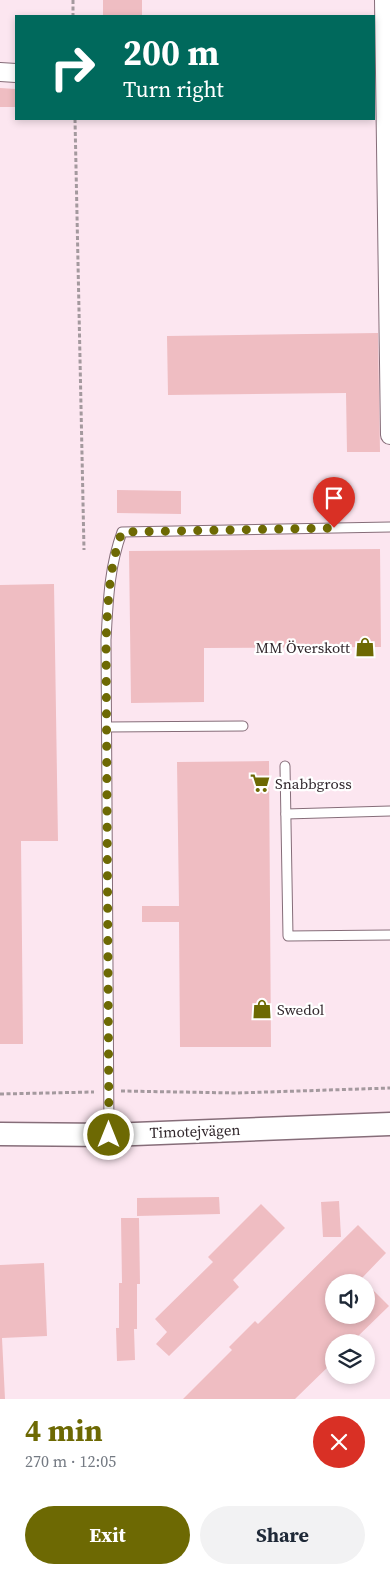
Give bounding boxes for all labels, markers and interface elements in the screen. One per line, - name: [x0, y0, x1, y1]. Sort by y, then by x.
- text: 200 m: [123, 29, 219, 77]
- icon: right: [40, 35, 105, 100]
- text: Turn right: [123, 74, 224, 104]
- pin: [313, 477, 355, 528]
- icon: arrive: [320, 484, 348, 512]
- shop icon: MM Överskott: [354, 636, 376, 658]
- place label: MM Överskott: [255, 637, 350, 658]
- supermarket icon: Snabbgross: [249, 772, 271, 794]
- place label: Snabbgross: [275, 773, 352, 794]
- shop icon: Swedol: [251, 998, 273, 1020]
- place label: Swedol: [277, 999, 325, 1020]
- position arrow: [82, 1108, 134, 1160]
- street label: Timotejvägen: [149, 1119, 241, 1143]
- map controls: [325, 1274, 375, 1384]
- button: sound: [325, 1274, 375, 1324]
- button: layers: [325, 1334, 375, 1384]
- text: 4 min: [25, 1410, 103, 1451]
- button: close: [313, 1416, 365, 1468]
- text: 270 m · 12:05: [25, 1450, 116, 1472]
- button: Exit: [25, 1506, 190, 1564]
- button: Share: [200, 1506, 365, 1564]

